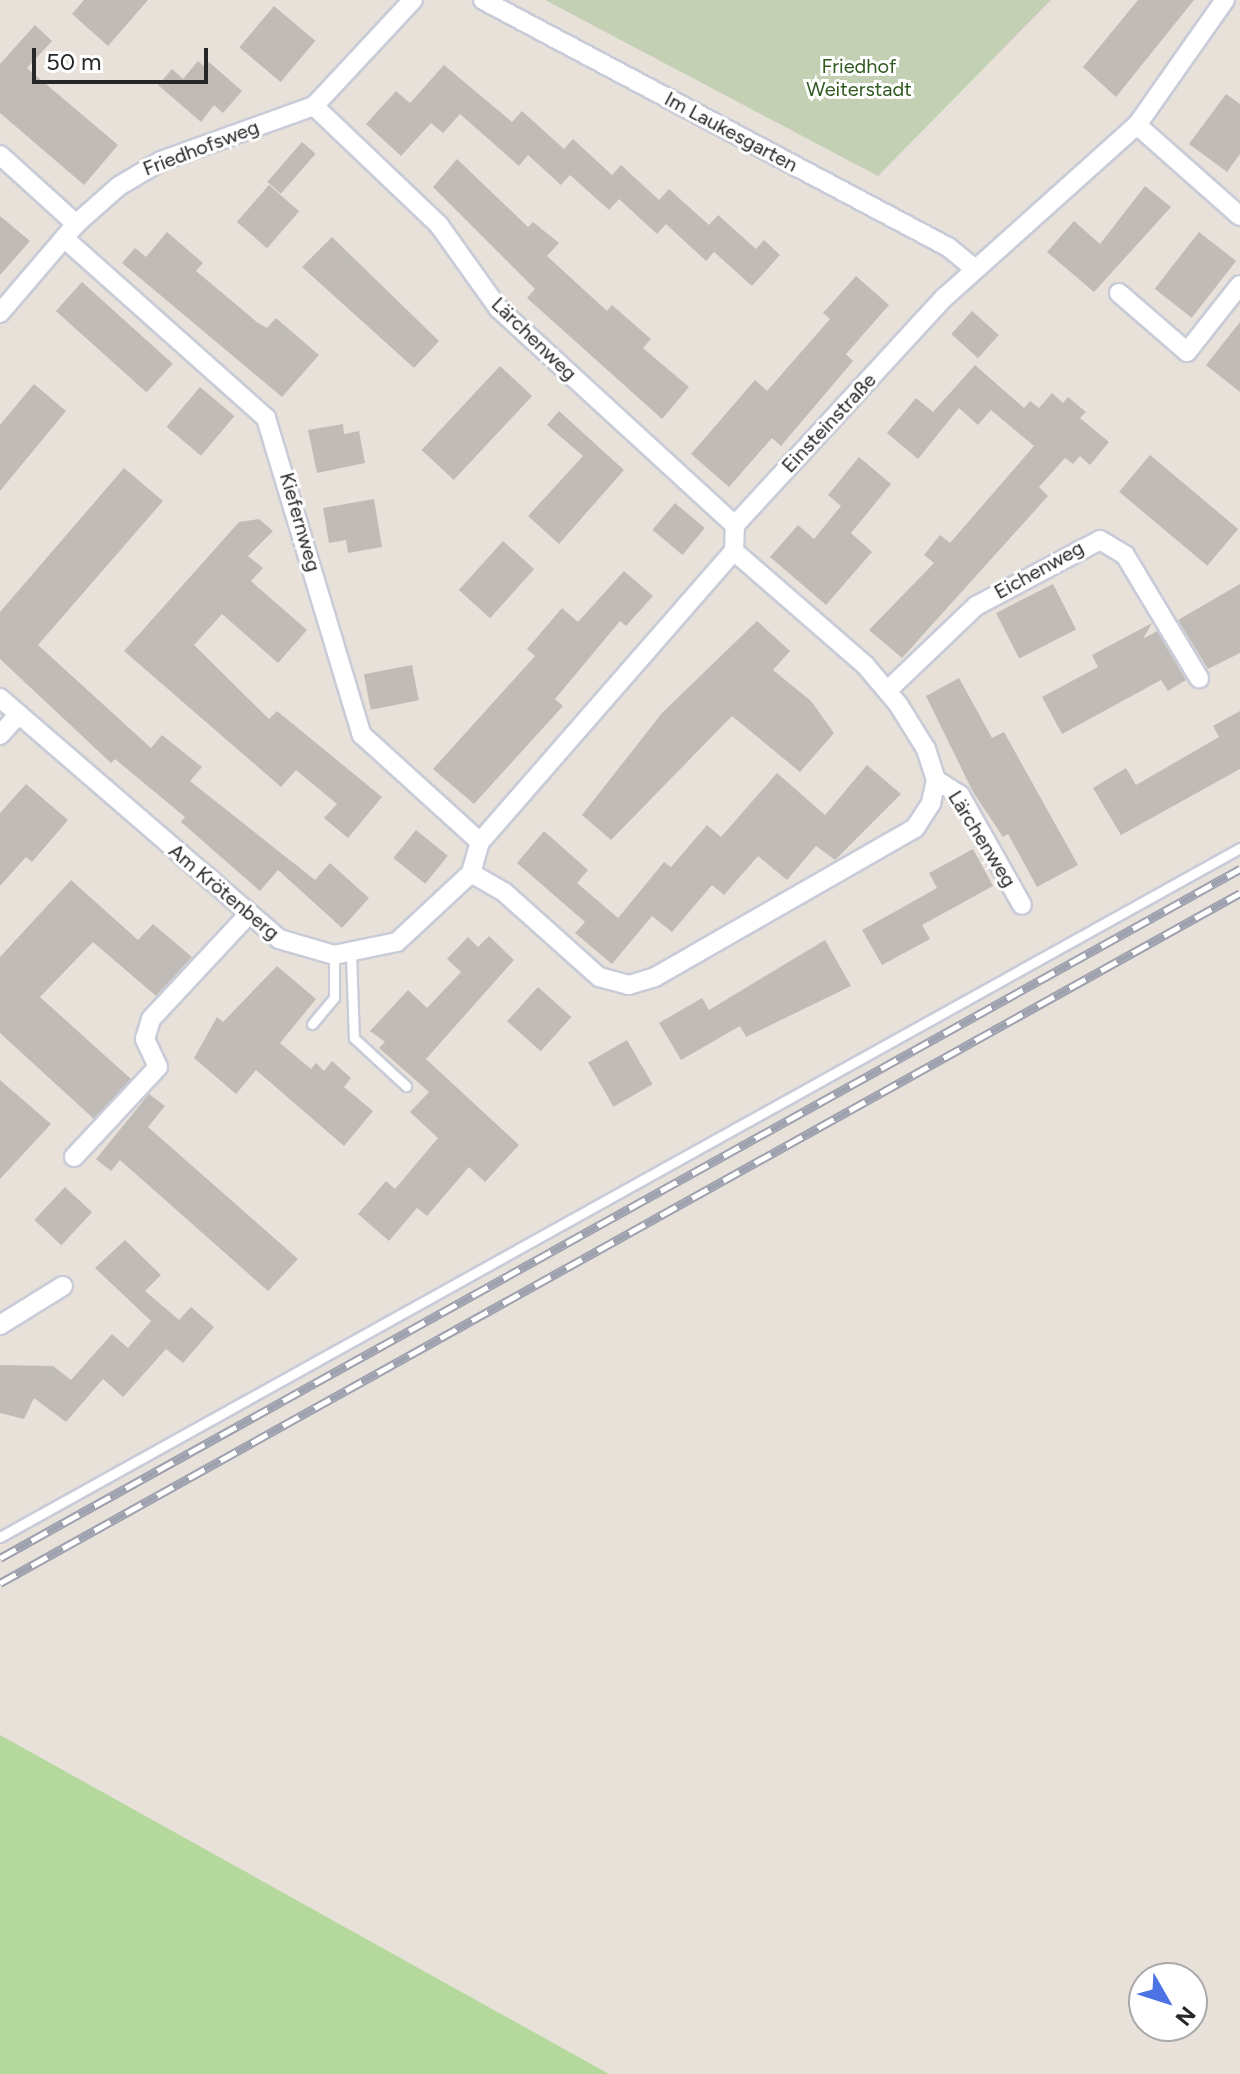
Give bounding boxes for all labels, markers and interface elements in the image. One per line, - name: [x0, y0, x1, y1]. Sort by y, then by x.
- scale bar: [36, 32, 212, 82]
- text: 50 m: [46, 47, 102, 76]
- park label: Friedhof Weiterstadt: [806, 55, 912, 102]
- street label: Im Laukesgarten: [660, 87, 802, 177]
- street label: Friedhofsweg: [140, 115, 262, 181]
- street label: Lärchenweg: [486, 292, 582, 386]
- street label: Einsteinstraße: [777, 368, 881, 478]
- street label: Kiefernweg: [274, 470, 326, 574]
- street label: Eichenweg: [990, 536, 1088, 604]
- street label: Lärchenweg: [943, 786, 1021, 892]
- street label: Am Krötenberg: [164, 839, 284, 945]
- north arrow: [1128, 1962, 1208, 2042]
- text: N: [1170, 2001, 1201, 2031]

